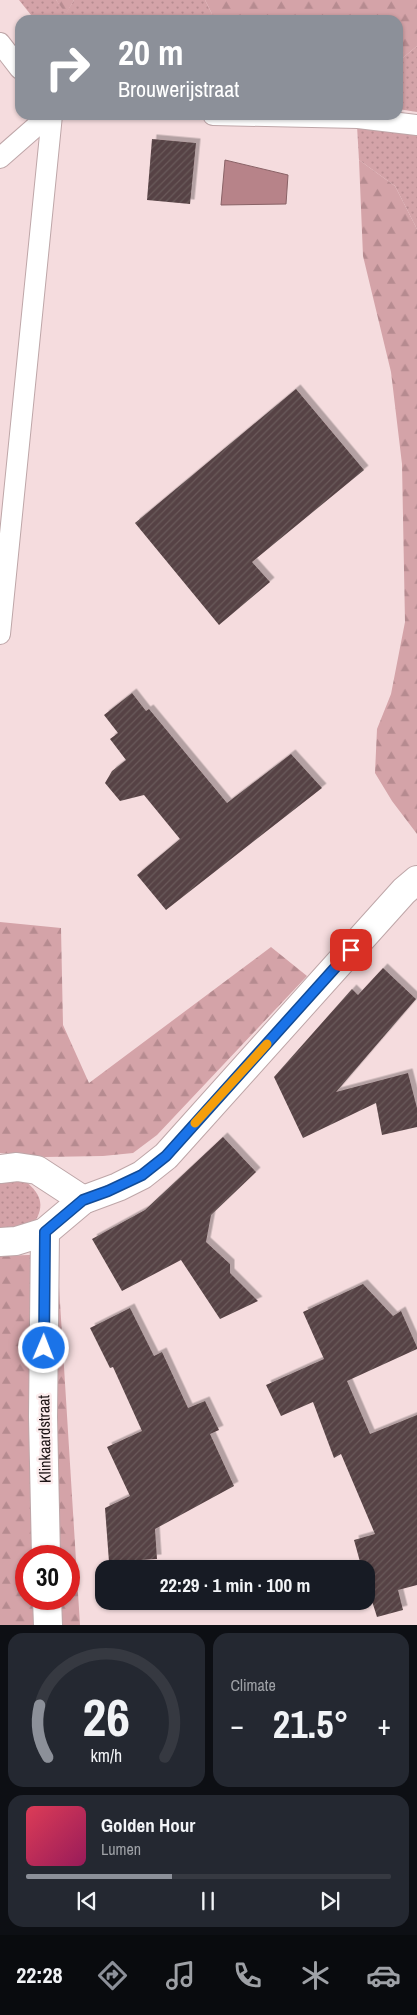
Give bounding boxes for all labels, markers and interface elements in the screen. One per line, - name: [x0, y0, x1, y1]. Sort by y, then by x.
- text: 20 m: [118, 29, 183, 76]
- icon: right: [35, 35, 100, 100]
- text: Brouwerijstraat: [118, 74, 239, 104]
- pin: [330, 929, 372, 971]
- icon: arrive: [337, 936, 365, 964]
- position arrow: [17, 1321, 69, 1373]
- street label: Klinkaardstraat: [32, 1394, 56, 1483]
- speed limit sign: 30: [15, 1545, 80, 1610]
- text: 22:29 · 1 min · 100 m: [160, 1572, 310, 1598]
- text: Climate: [231, 1674, 276, 1696]
- text: 26: [83, 1682, 130, 1752]
- text: 21.5°: [273, 1699, 349, 1750]
- text: −: [231, 1706, 244, 1744]
- text: +: [378, 1706, 391, 1744]
- text: km/h: [90, 1744, 122, 1768]
- text: Golden Hour: [101, 1812, 195, 1838]
- text: Lumen: [101, 1838, 141, 1860]
- icon: previous: [73, 1887, 101, 1915]
- icon: pause: [194, 1887, 222, 1915]
- icon: next: [316, 1887, 344, 1915]
- icon: directions: [95, 1958, 130, 1993]
- icon: music: [163, 1958, 198, 1993]
- icon: phone: [230, 1958, 265, 1993]
- icon: climate: [298, 1958, 333, 1993]
- icon: car: [366, 1958, 401, 1993]
- text: 22:28: [16, 1960, 62, 1990]

